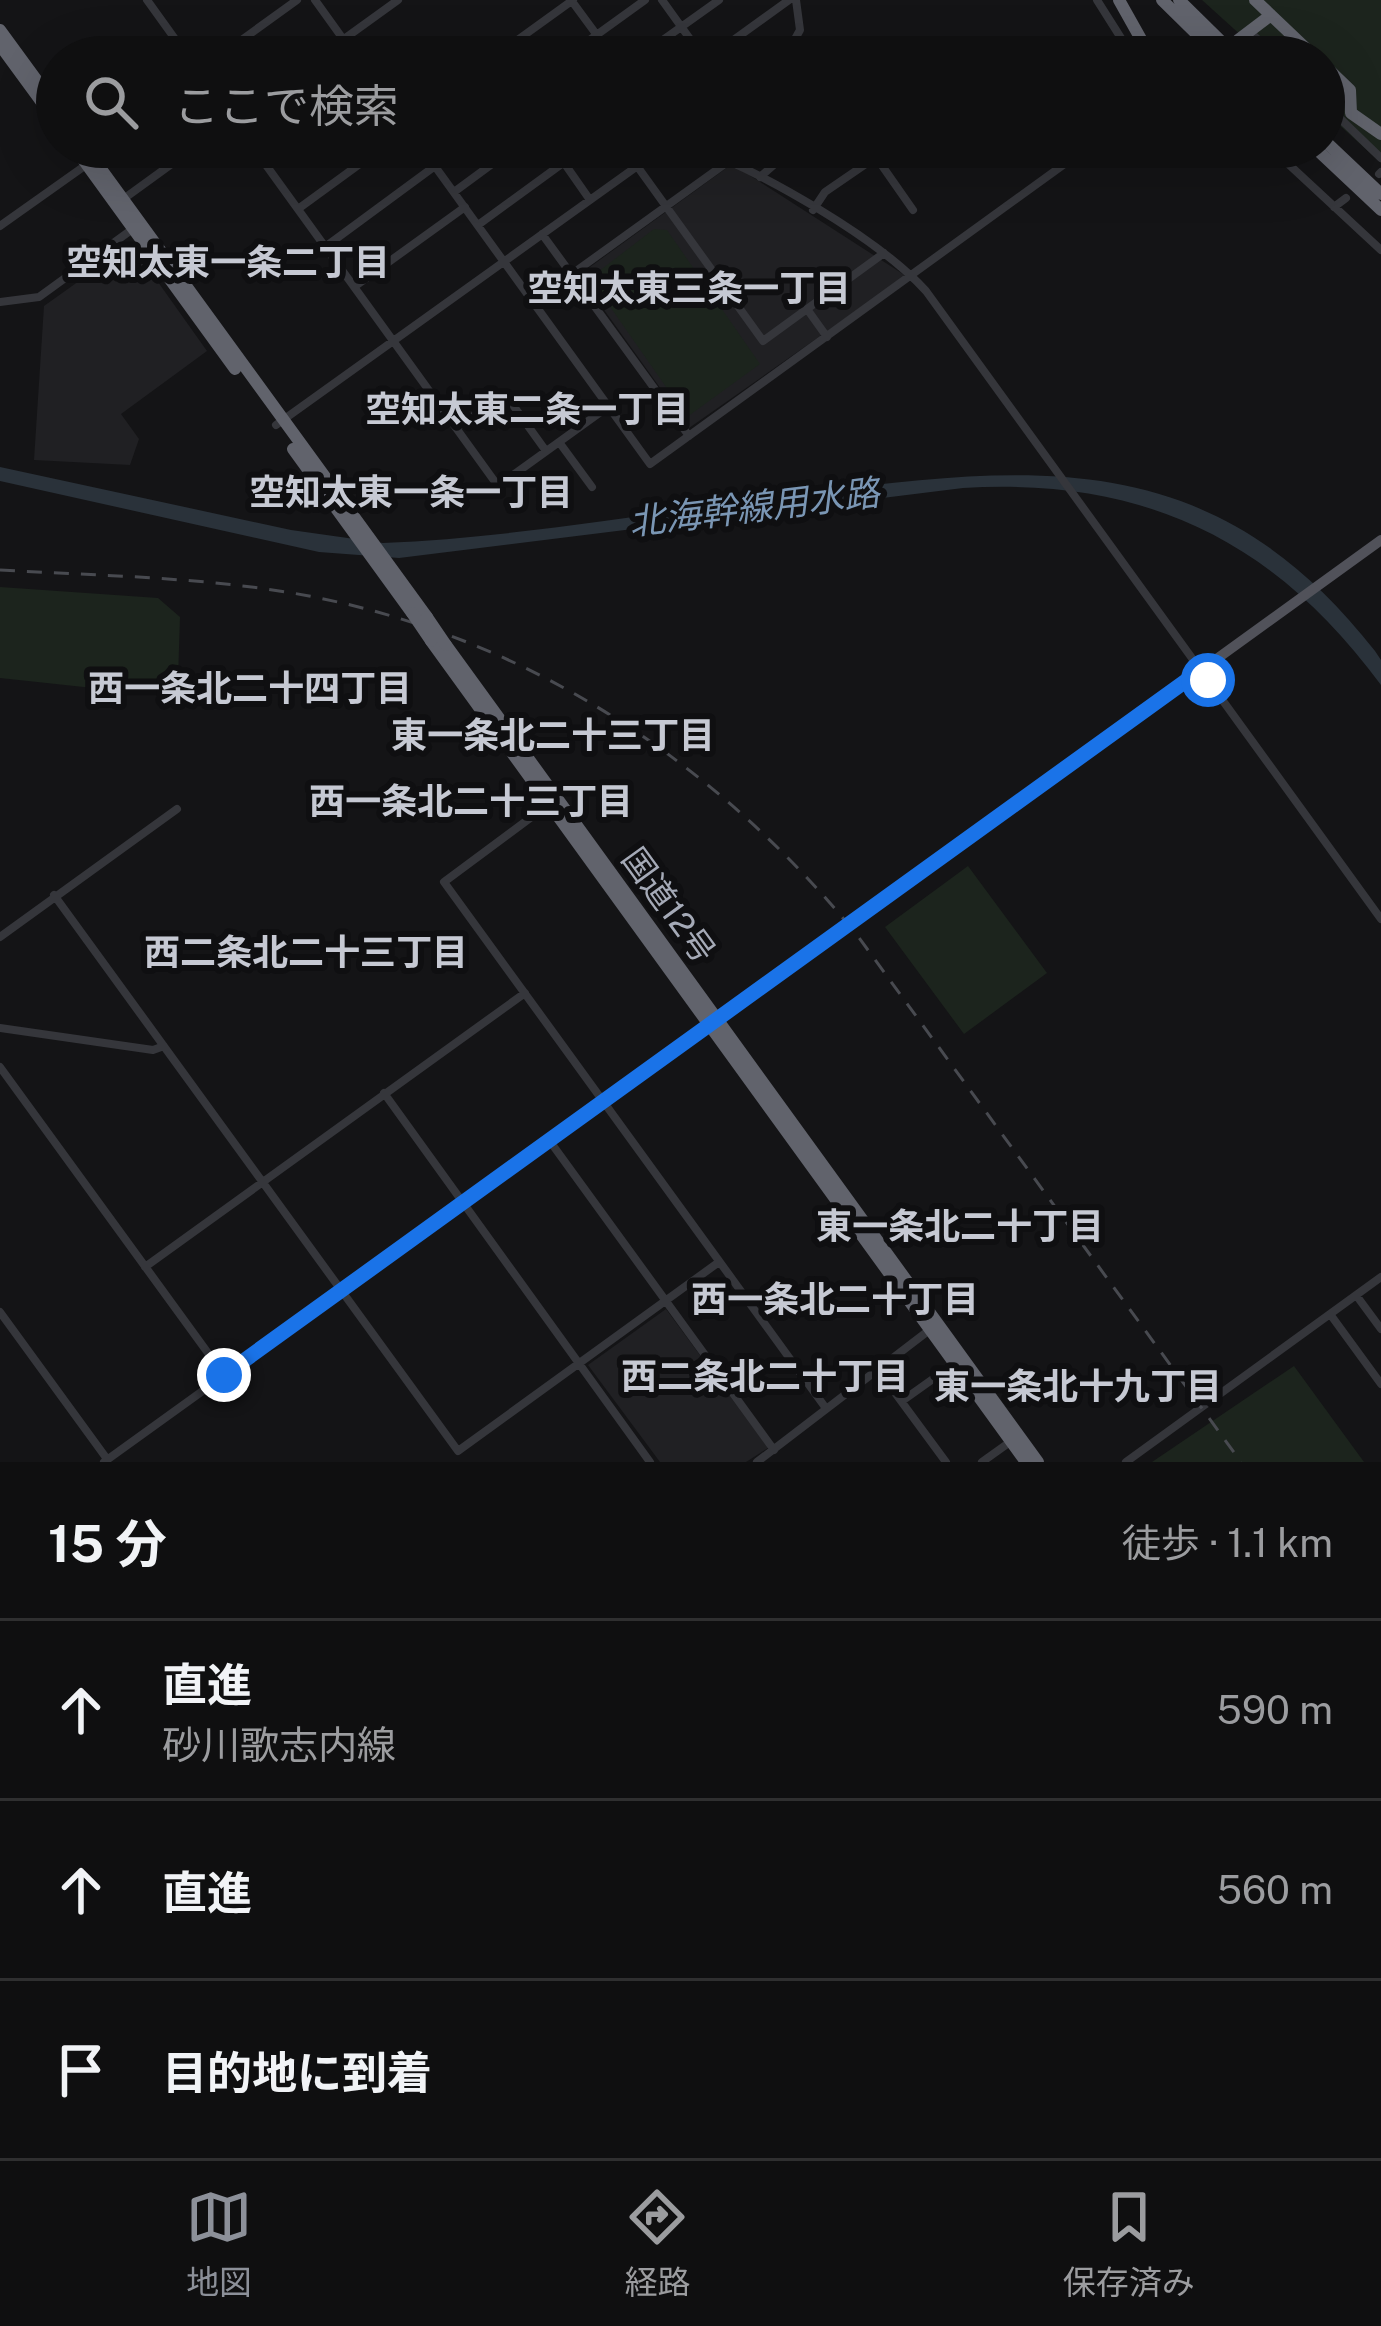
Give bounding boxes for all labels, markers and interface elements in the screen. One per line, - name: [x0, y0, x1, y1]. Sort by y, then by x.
- search box: [36, 36, 1345, 168]
- icon: search: [78, 69, 144, 135]
- text: ここで検索: [174, 79, 399, 132]
- district label: 空知太東一条二丁目: [66, 241, 390, 283]
- district label: 空知太東三条一丁目: [527, 267, 851, 309]
- district label: 空知太東二条一丁目: [365, 388, 689, 430]
- water label: 北海幹線用水路: [626, 470, 885, 543]
- district label: 空知太東一条一丁目: [249, 471, 573, 513]
- route start: [1181, 653, 1235, 707]
- district label: 西一条北二十四丁目: [88, 667, 412, 709]
- district label: 東一条北二十三丁目: [391, 714, 715, 756]
- district label: 西一条北二十三丁目: [309, 780, 633, 822]
- street label: 国道12号: [615, 840, 723, 970]
- district label: 西二条北二十三丁目: [144, 931, 468, 973]
- district label: 東一条北二十丁目: [816, 1205, 1104, 1247]
- district label: 西一条北二十丁目: [691, 1278, 979, 1320]
- route end: [197, 1348, 251, 1402]
- district label: 西二条北二十丁目: [621, 1355, 909, 1397]
- district label: 東一条北十九丁目: [934, 1365, 1222, 1407]
- text: 15 分: [48, 1514, 167, 1573]
- text: 徒歩 · 1.1 km: [1122, 1520, 1333, 1566]
- text: 直進: [162, 1658, 252, 1711]
- icon: ahead: [48, 1677, 114, 1743]
- text: 590 m: [1217, 1687, 1333, 1733]
- text: 砂川歌志内線: [162, 1722, 396, 1768]
- icon: ahead: [48, 1857, 114, 1923]
- text: 直進: [162, 1866, 252, 1919]
- text: 560 m: [1217, 1867, 1333, 1913]
- icon: arrive: [48, 2037, 114, 2103]
- text: 目的地に到着: [162, 2046, 432, 2099]
- tab: 地図: [186, 2184, 252, 2304]
- tab: 経路: [624, 2184, 690, 2304]
- tab: 保存済み: [1063, 2184, 1195, 2304]

